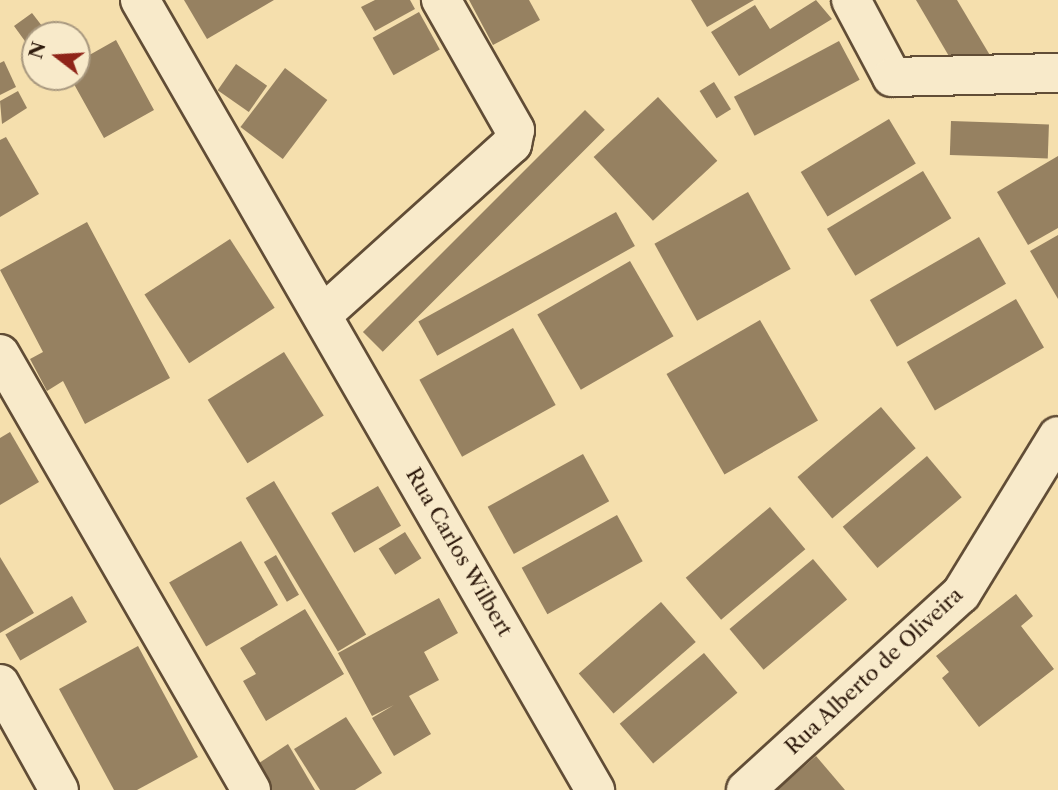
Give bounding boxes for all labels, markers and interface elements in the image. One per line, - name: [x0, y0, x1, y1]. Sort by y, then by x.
- north arrow: [21, 21, 91, 91]
- text: N: [24, 39, 51, 62]
- street label: Rua Carlos Wilbert: [400, 463, 518, 641]
- street label: Rua Alberto de Oliveira: [780, 582, 968, 760]

